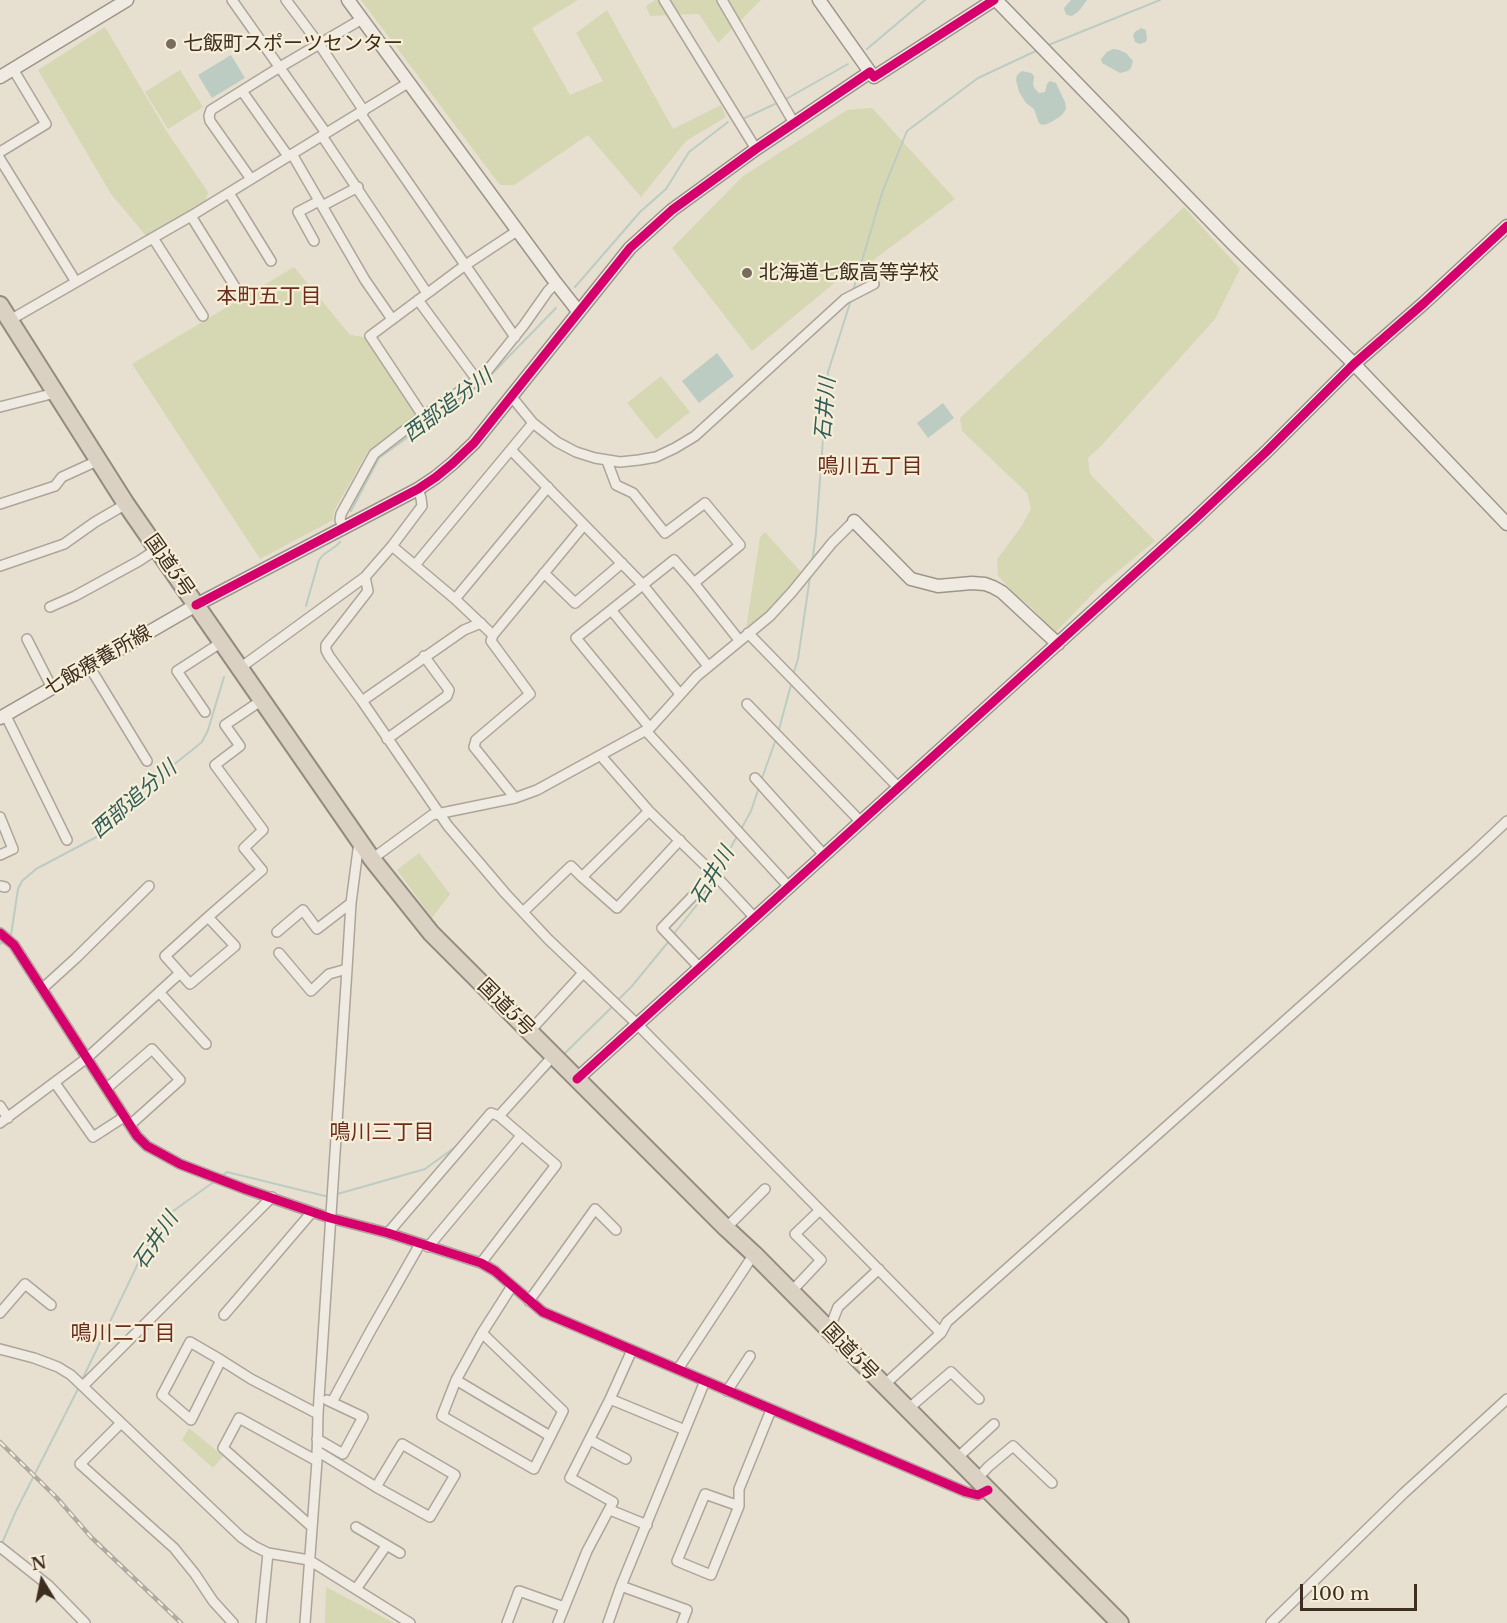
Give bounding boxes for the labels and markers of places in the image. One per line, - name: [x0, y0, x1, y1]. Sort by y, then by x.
- place label: 七飯町スポーツセンター: [183, 32, 403, 56]
- marker: 七飯町スポーツセンター: [164, 37, 178, 51]
- place label: 北海道七飯高等学校: [759, 261, 939, 285]
- marker: 北海道七飯高等学校: [740, 266, 754, 280]

